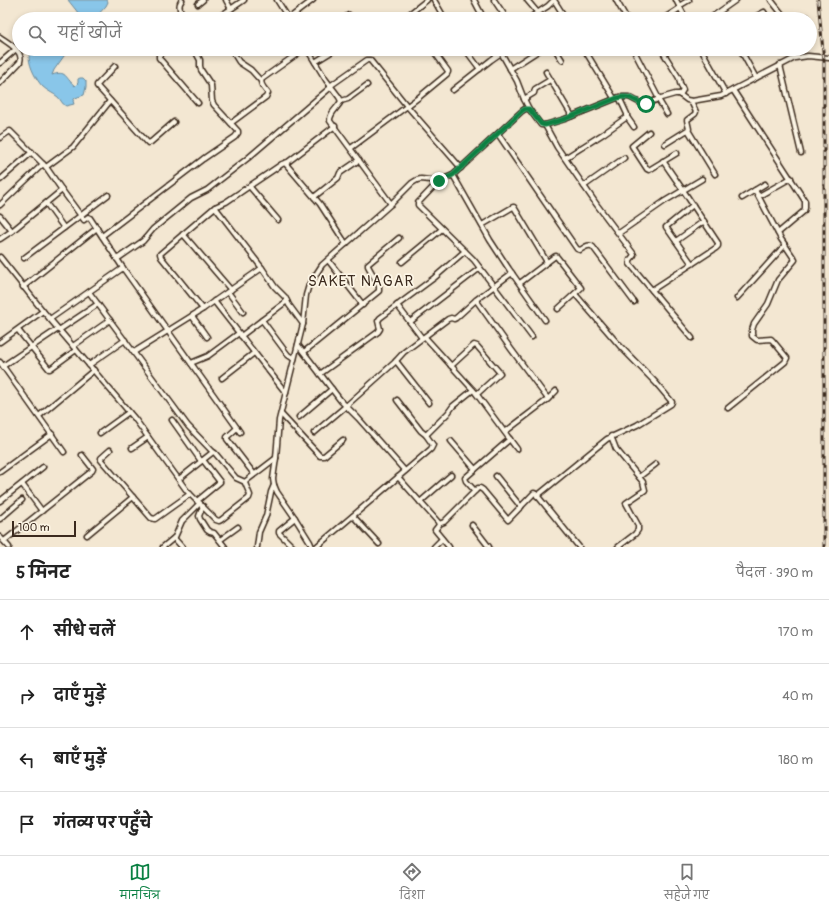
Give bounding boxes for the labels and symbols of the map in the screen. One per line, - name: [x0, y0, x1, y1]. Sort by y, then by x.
- route start: [637, 95, 655, 113]
- route end: [430, 172, 448, 190]
- district label: SAKET NAGAR: [308, 272, 414, 291]
- scale bar: [12, 519, 76, 538]

